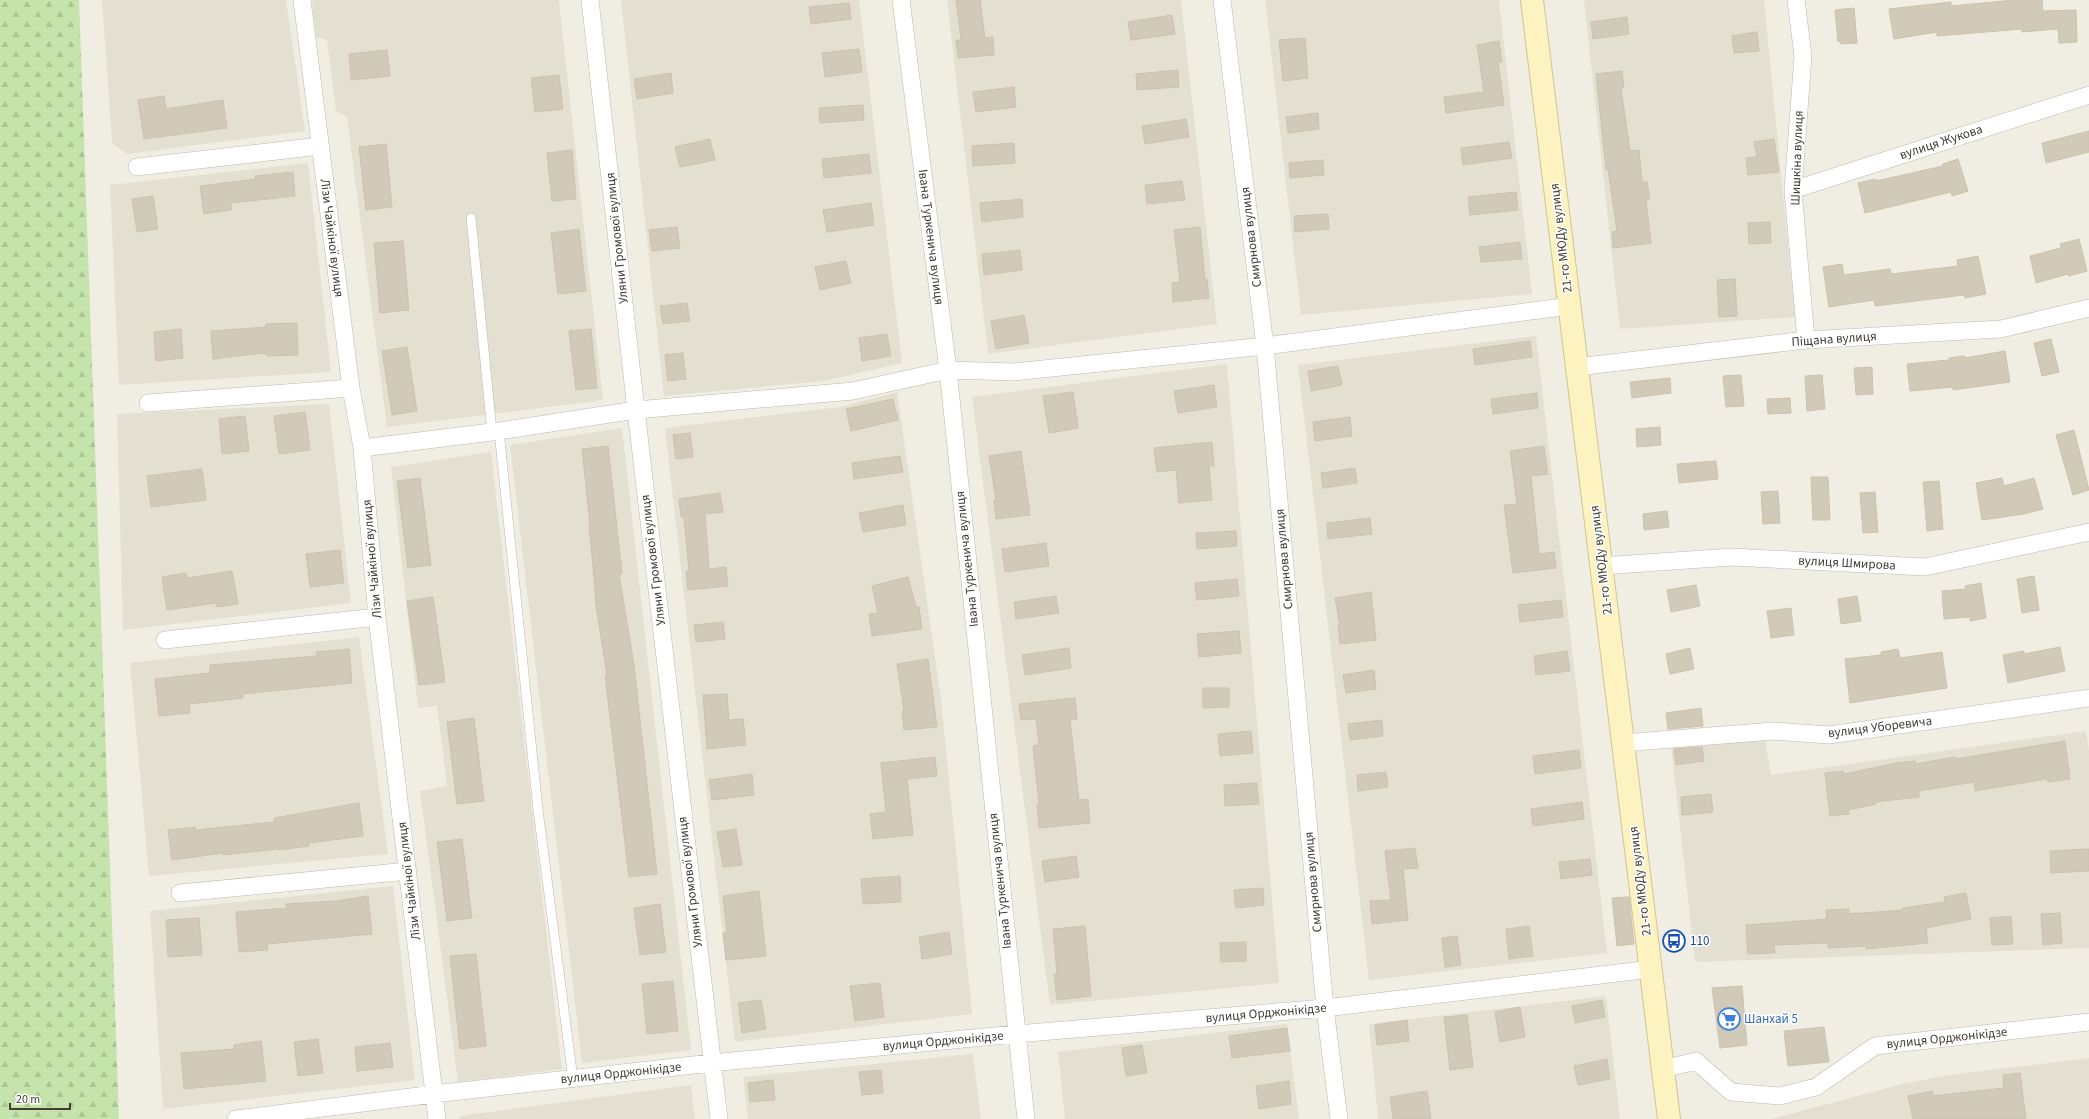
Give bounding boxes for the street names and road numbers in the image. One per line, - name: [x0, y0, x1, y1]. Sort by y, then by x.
- street label: Шишкіна вулиця: [1786, 110, 1808, 206]
- street label: вулиця Жукова: [1897, 120, 1985, 164]
- street label: Івана Туркенича вулиця: [914, 168, 948, 306]
- street label: Уляни Громової вулиця: [601, 171, 633, 305]
- street label: Лізи Чайкіної вулиця: [316, 178, 348, 298]
- street label: 21-го МЮДу вулиця: [1545, 182, 1577, 294]
- street label: Смирнова вулиця: [1236, 186, 1266, 288]
- street label: Піщана вулиця: [1791, 327, 1877, 351]
- street label: Івана Туркенича вулиця: [951, 490, 983, 628]
- street label: Уляни Громової вулиця: [636, 493, 670, 627]
- street label: Лізи Чайкіної вулиця: [358, 499, 386, 619]
- street label: 21-го МЮДу вулиця: [1585, 504, 1617, 616]
- street label: Смирнова вулиця: [1271, 508, 1297, 610]
- street label: вулиця Шмирова: [1798, 551, 1896, 575]
- street label: вулиця Уборевича: [1827, 712, 1933, 742]
- street label: Івана Туркенича вулиця: [984, 812, 1016, 950]
- street label: Уляни Громової вулиця: [673, 815, 707, 949]
- street label: Лізи Чайкіної вулиця: [393, 821, 425, 941]
- street label: 21-го МЮДу вулиця: [1624, 825, 1656, 937]
- street label: Смирнова вулиця: [1300, 831, 1326, 933]
- street label: вулиця Орджонікідзе: [1205, 999, 1327, 1027]
- street label: вулиця Орджонікідзе: [1886, 1023, 2008, 1053]
- street label: вулиця Орджонікідзе: [882, 1027, 1004, 1055]
- street label: вулиця Орджонікідзе: [560, 1058, 682, 1088]

